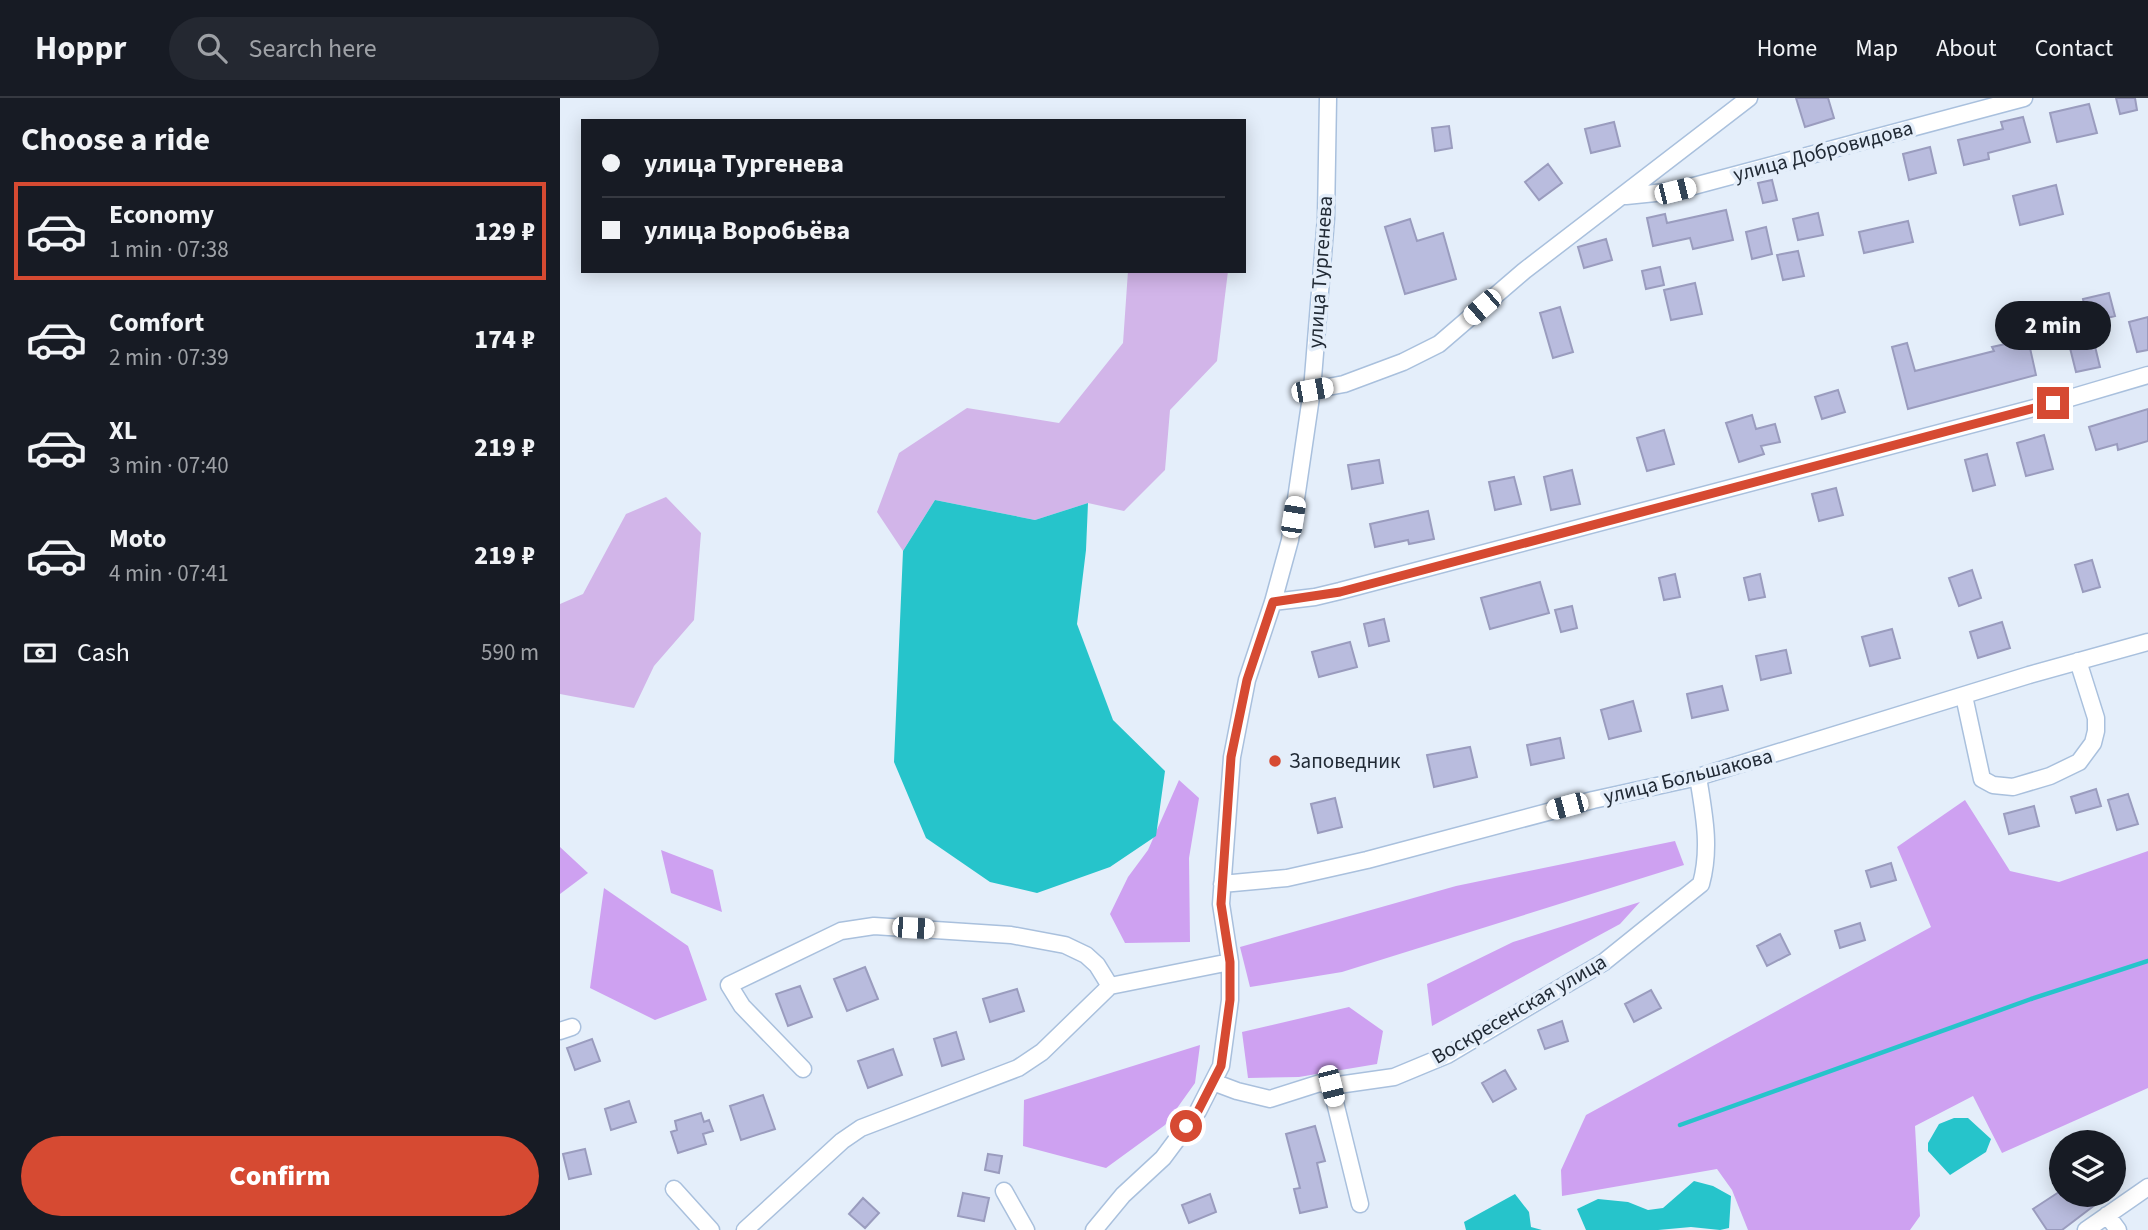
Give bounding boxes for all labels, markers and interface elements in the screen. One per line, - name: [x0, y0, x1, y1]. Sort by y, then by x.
- search box: [169, 17, 659, 80]
- text: Hoppr: [35, 25, 127, 72]
- icon: search: [193, 29, 231, 67]
- text: Search here: [249, 30, 377, 67]
- text: Home: [1757, 31, 1817, 66]
- text: Map: [1855, 31, 1898, 66]
- text: About: [1936, 31, 1997, 66]
- text: Contact: [2035, 31, 2113, 66]
- street label: улица Добровидова: [1730, 113, 1916, 189]
- text: Choose a ride: [21, 117, 210, 163]
- text: улица Тургенева: [644, 145, 844, 182]
- car: [1653, 176, 1698, 206]
- street label: улица Тургенева: [1300, 195, 1340, 349]
- text: Economy: [109, 196, 214, 233]
- icon: car: [25, 200, 88, 263]
- text: улица Воробьёва: [644, 212, 850, 249]
- text: 129 ₽: [474, 213, 535, 250]
- text: 1 min · 07:38: [109, 233, 229, 266]
- car: [1460, 285, 1505, 329]
- callout: 2 min: [1995, 302, 2111, 350]
- text: Comfort: [109, 304, 204, 341]
- icon: car: [25, 308, 88, 371]
- text: 2 min: [2025, 309, 2081, 342]
- text: 174 ₽: [474, 321, 535, 358]
- text: 2 min · 07:39: [109, 341, 229, 374]
- car: [1290, 376, 1335, 404]
- route end: [2037, 387, 2069, 419]
- text: XL: [109, 412, 137, 449]
- icon: car: [25, 416, 88, 479]
- text: 219 ₽: [474, 429, 535, 466]
- text: 3 min · 07:40: [109, 449, 229, 482]
- car: [1280, 495, 1307, 539]
- text: Moto: [109, 520, 166, 557]
- icon: car: [25, 524, 88, 587]
- text: 219 ₽: [474, 537, 535, 574]
- text: 4 min · 07:41: [109, 557, 229, 590]
- icon: cash: [21, 634, 59, 672]
- text: Cash: [77, 634, 130, 671]
- text: 590 m: [481, 636, 539, 669]
- street label: улица Большакова: [1600, 740, 1776, 812]
- place label: Заповедник: [1289, 746, 1401, 776]
- marker: Заповедник: [1267, 753, 1283, 769]
- car: [1544, 790, 1591, 822]
- car: [892, 916, 935, 940]
- street label: Воскресенская улица: [1426, 947, 1612, 1071]
- car: [1316, 1063, 1347, 1109]
- route start: [1170, 1110, 1202, 1142]
- map controls: [2049, 1130, 2126, 1207]
- button: layers: [2049, 1130, 2126, 1207]
- button: Confirm: [21, 1136, 539, 1216]

